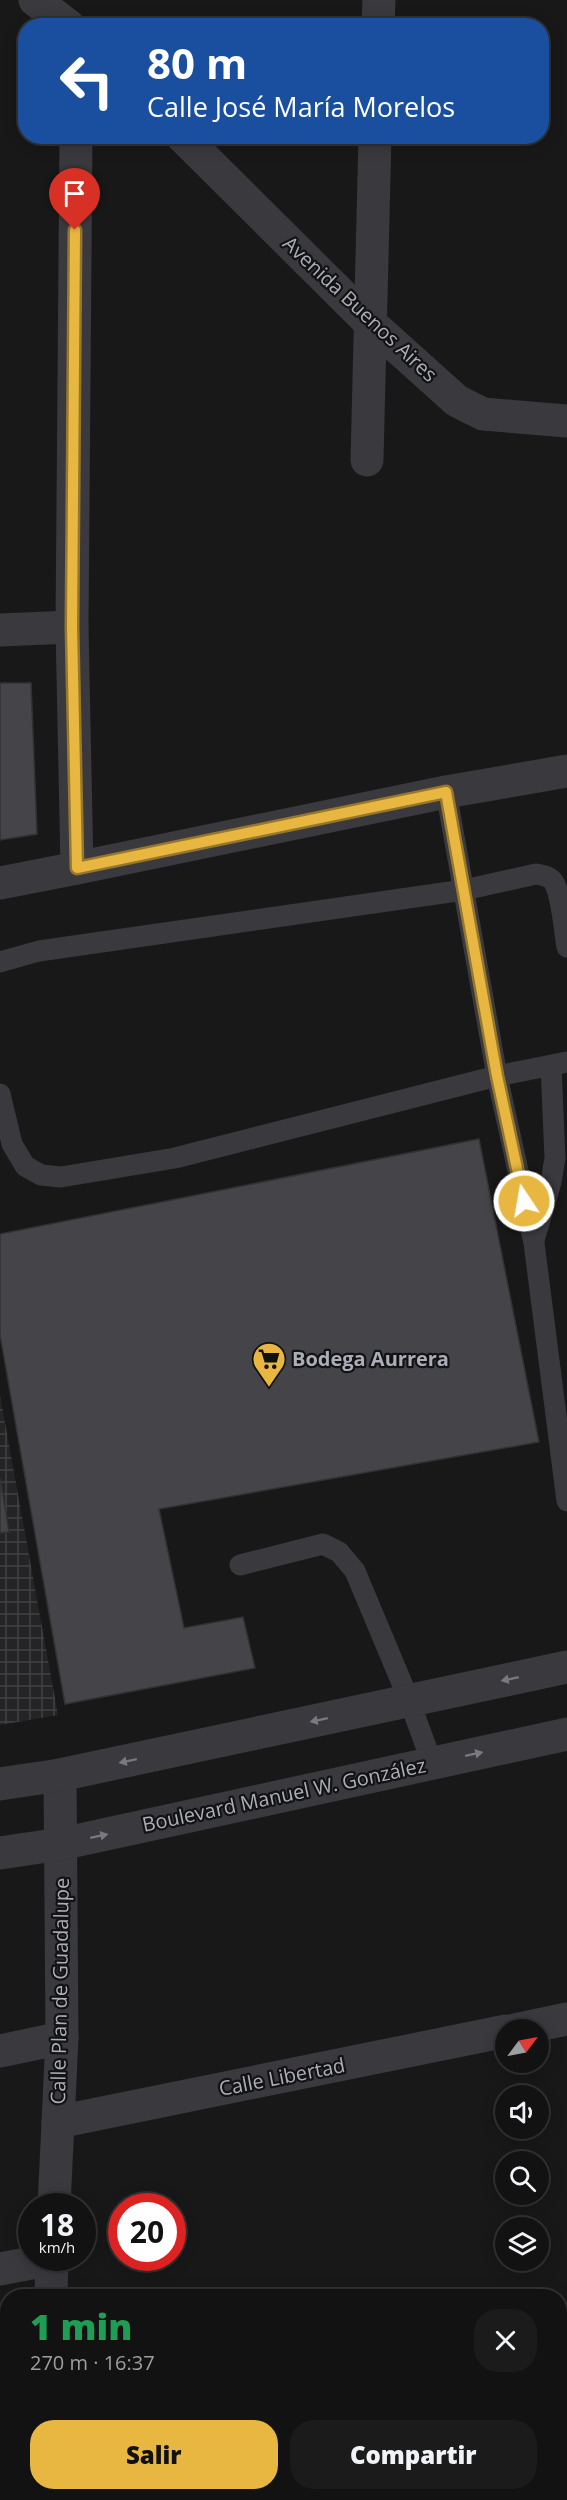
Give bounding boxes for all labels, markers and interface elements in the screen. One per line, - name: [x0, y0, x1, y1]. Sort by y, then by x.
- text: 80 m: [147, 34, 247, 91]
- icon: left: [48, 42, 126, 120]
- text: Calle José María Morelos: [147, 88, 455, 125]
- pin: [49, 168, 100, 230]
- icon: arrive: [58, 177, 91, 210]
- street label: Avenida Buenos Aires: [277, 230, 443, 387]
- position arrow: [492, 1169, 556, 1233]
- supermarket icon: Bodega Aurrera: [251, 1341, 287, 1388]
- place label: Bodega Aurrera: [292, 1345, 449, 1372]
- one-way arrow: [500, 1675, 519, 1684]
- one-way arrow: [310, 1715, 328, 1725]
- one-way arrow: [465, 1748, 483, 1758]
- street label: Boulevard Manuel W. González: [140, 1751, 428, 1838]
- one-way arrow: [119, 1756, 138, 1766]
- one-way arrow: [90, 1831, 109, 1840]
- street label: Calle Plan de Guadalupe: [44, 1877, 75, 2105]
- north arrow: [495, 2019, 549, 2073]
- map controls: [495, 2019, 549, 2271]
- street label: Calle Libertad: [217, 2051, 347, 2102]
- button: sound: [495, 2085, 549, 2139]
- button: search: [495, 2151, 549, 2205]
- speed limit sign: 20: [108, 2193, 186, 2271]
- text: 18: [40, 2204, 74, 2245]
- button: layers: [495, 2217, 549, 2271]
- text: km/h: [39, 2237, 75, 2257]
- text: 1 min: [30, 2302, 132, 2351]
- button: close: [474, 2309, 537, 2372]
- text: 270 m · 16:37: [30, 2349, 155, 2376]
- button: Salir: [30, 2420, 278, 2489]
- button: Compartir: [290, 2420, 537, 2489]

